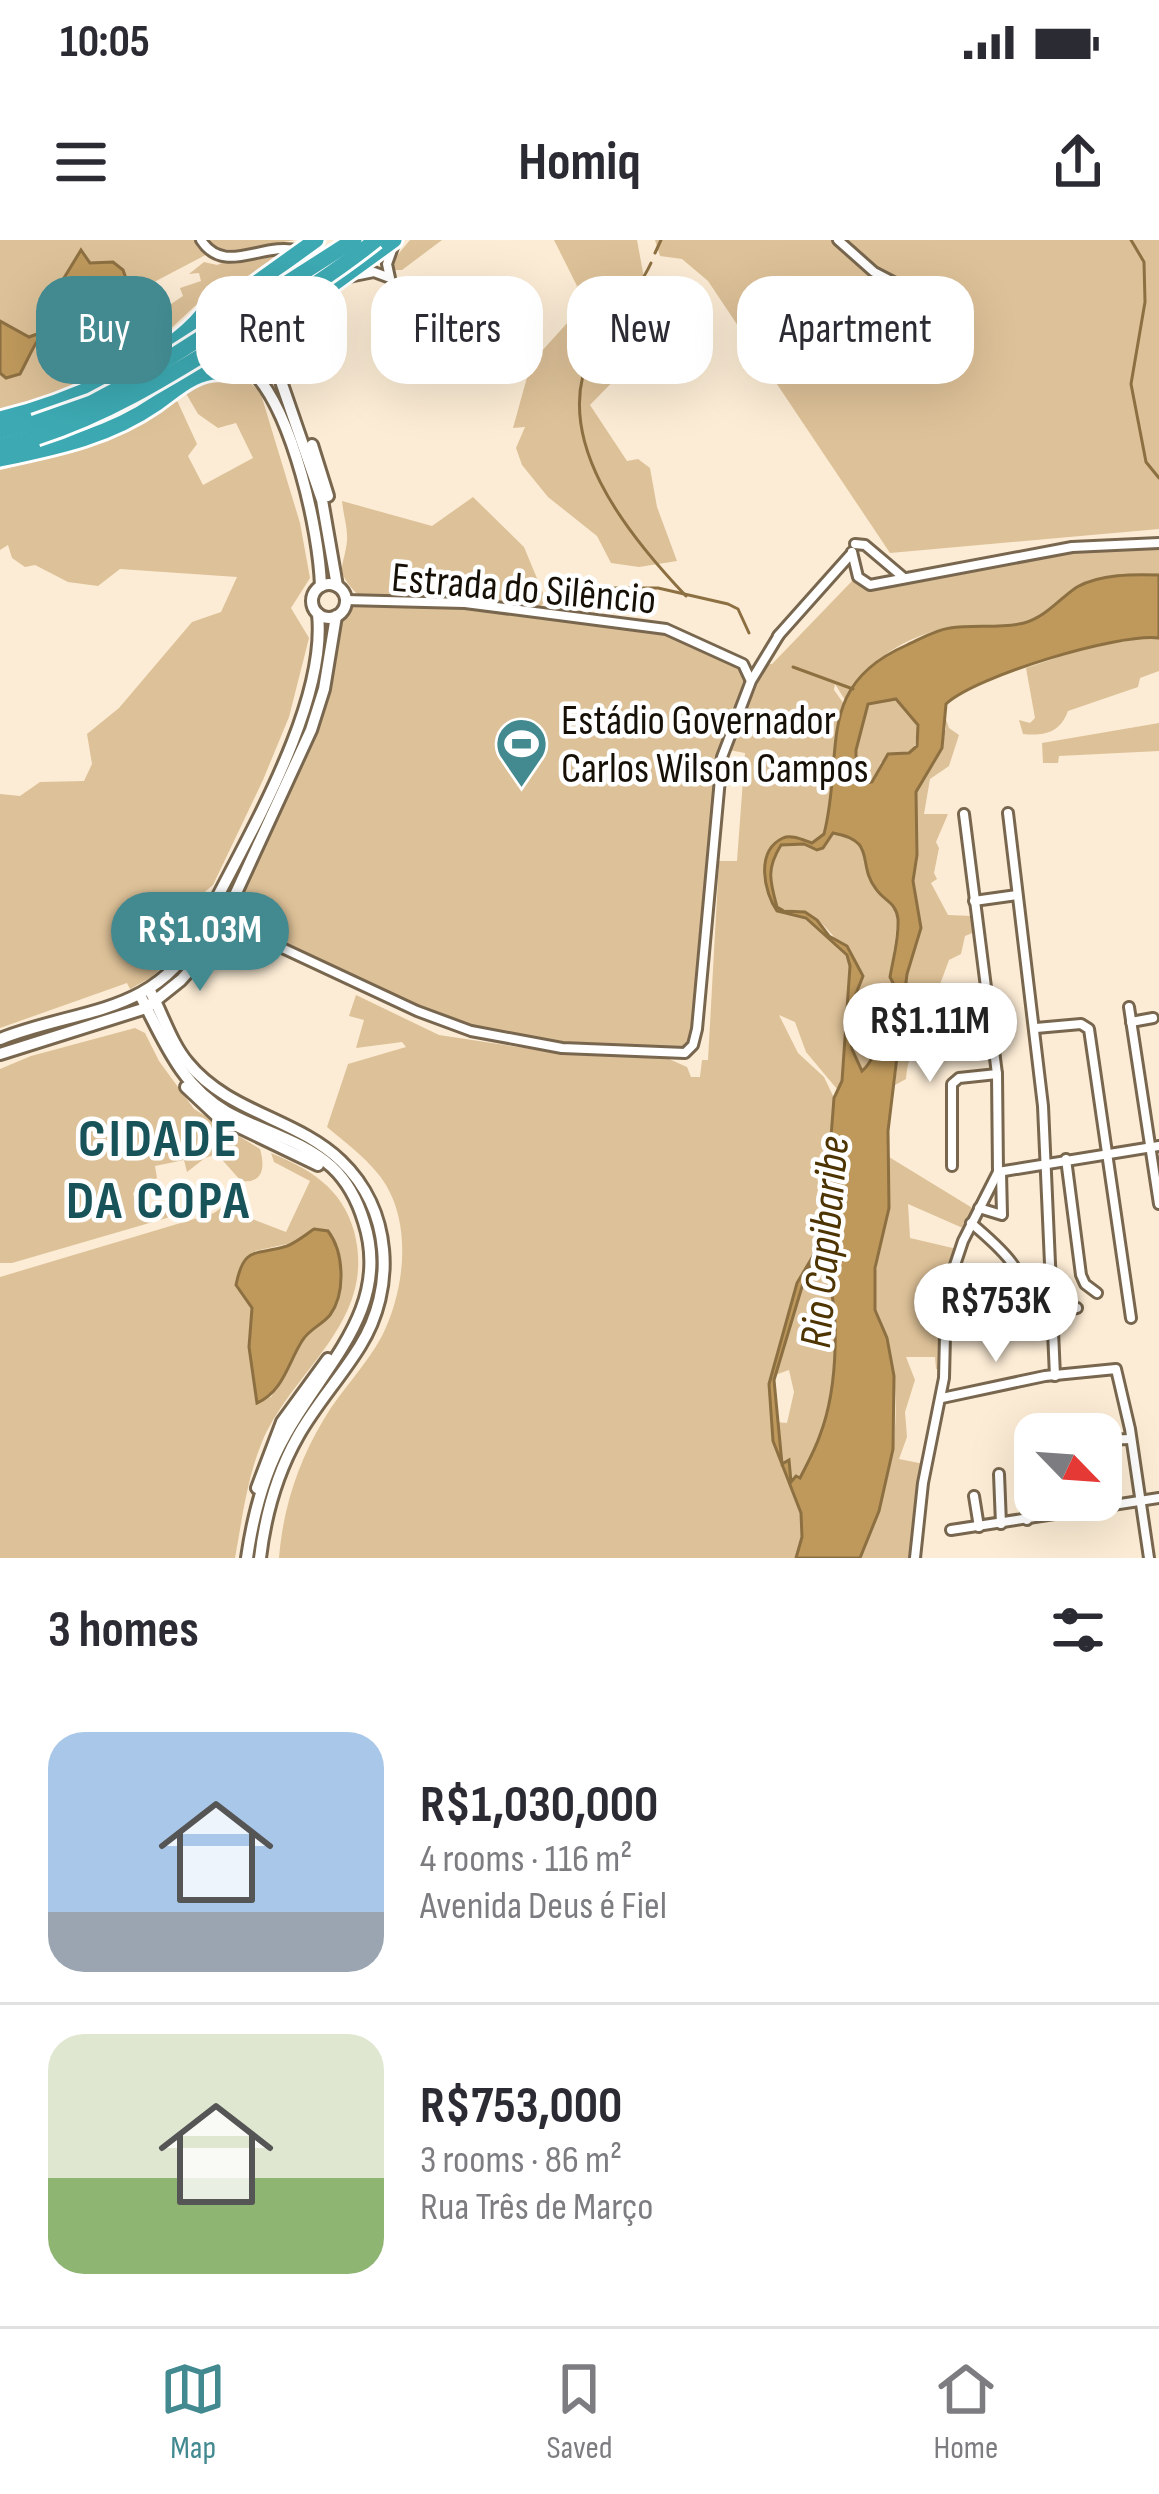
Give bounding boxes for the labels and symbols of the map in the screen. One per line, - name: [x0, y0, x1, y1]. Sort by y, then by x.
- street label: Estrada do Silêncio: [389, 553, 658, 626]
- place label: Estádio Governador Carlos Wilson Campos: [561, 696, 869, 795]
- sports icon: Estádio Governador Carlos Wilson Campos: [494, 715, 550, 789]
- pin: R$1.03M: [89, 892, 311, 994]
- pin: R$1.11M: [819, 983, 1041, 1085]
- district label: CIDADE DA COPA: [66, 1107, 252, 1234]
- water label: Rio Capibaribe: [789, 1134, 862, 1351]
- pin: R$753K: [898, 1263, 1094, 1365]
- north arrow: [1014, 1413, 1122, 1521]

